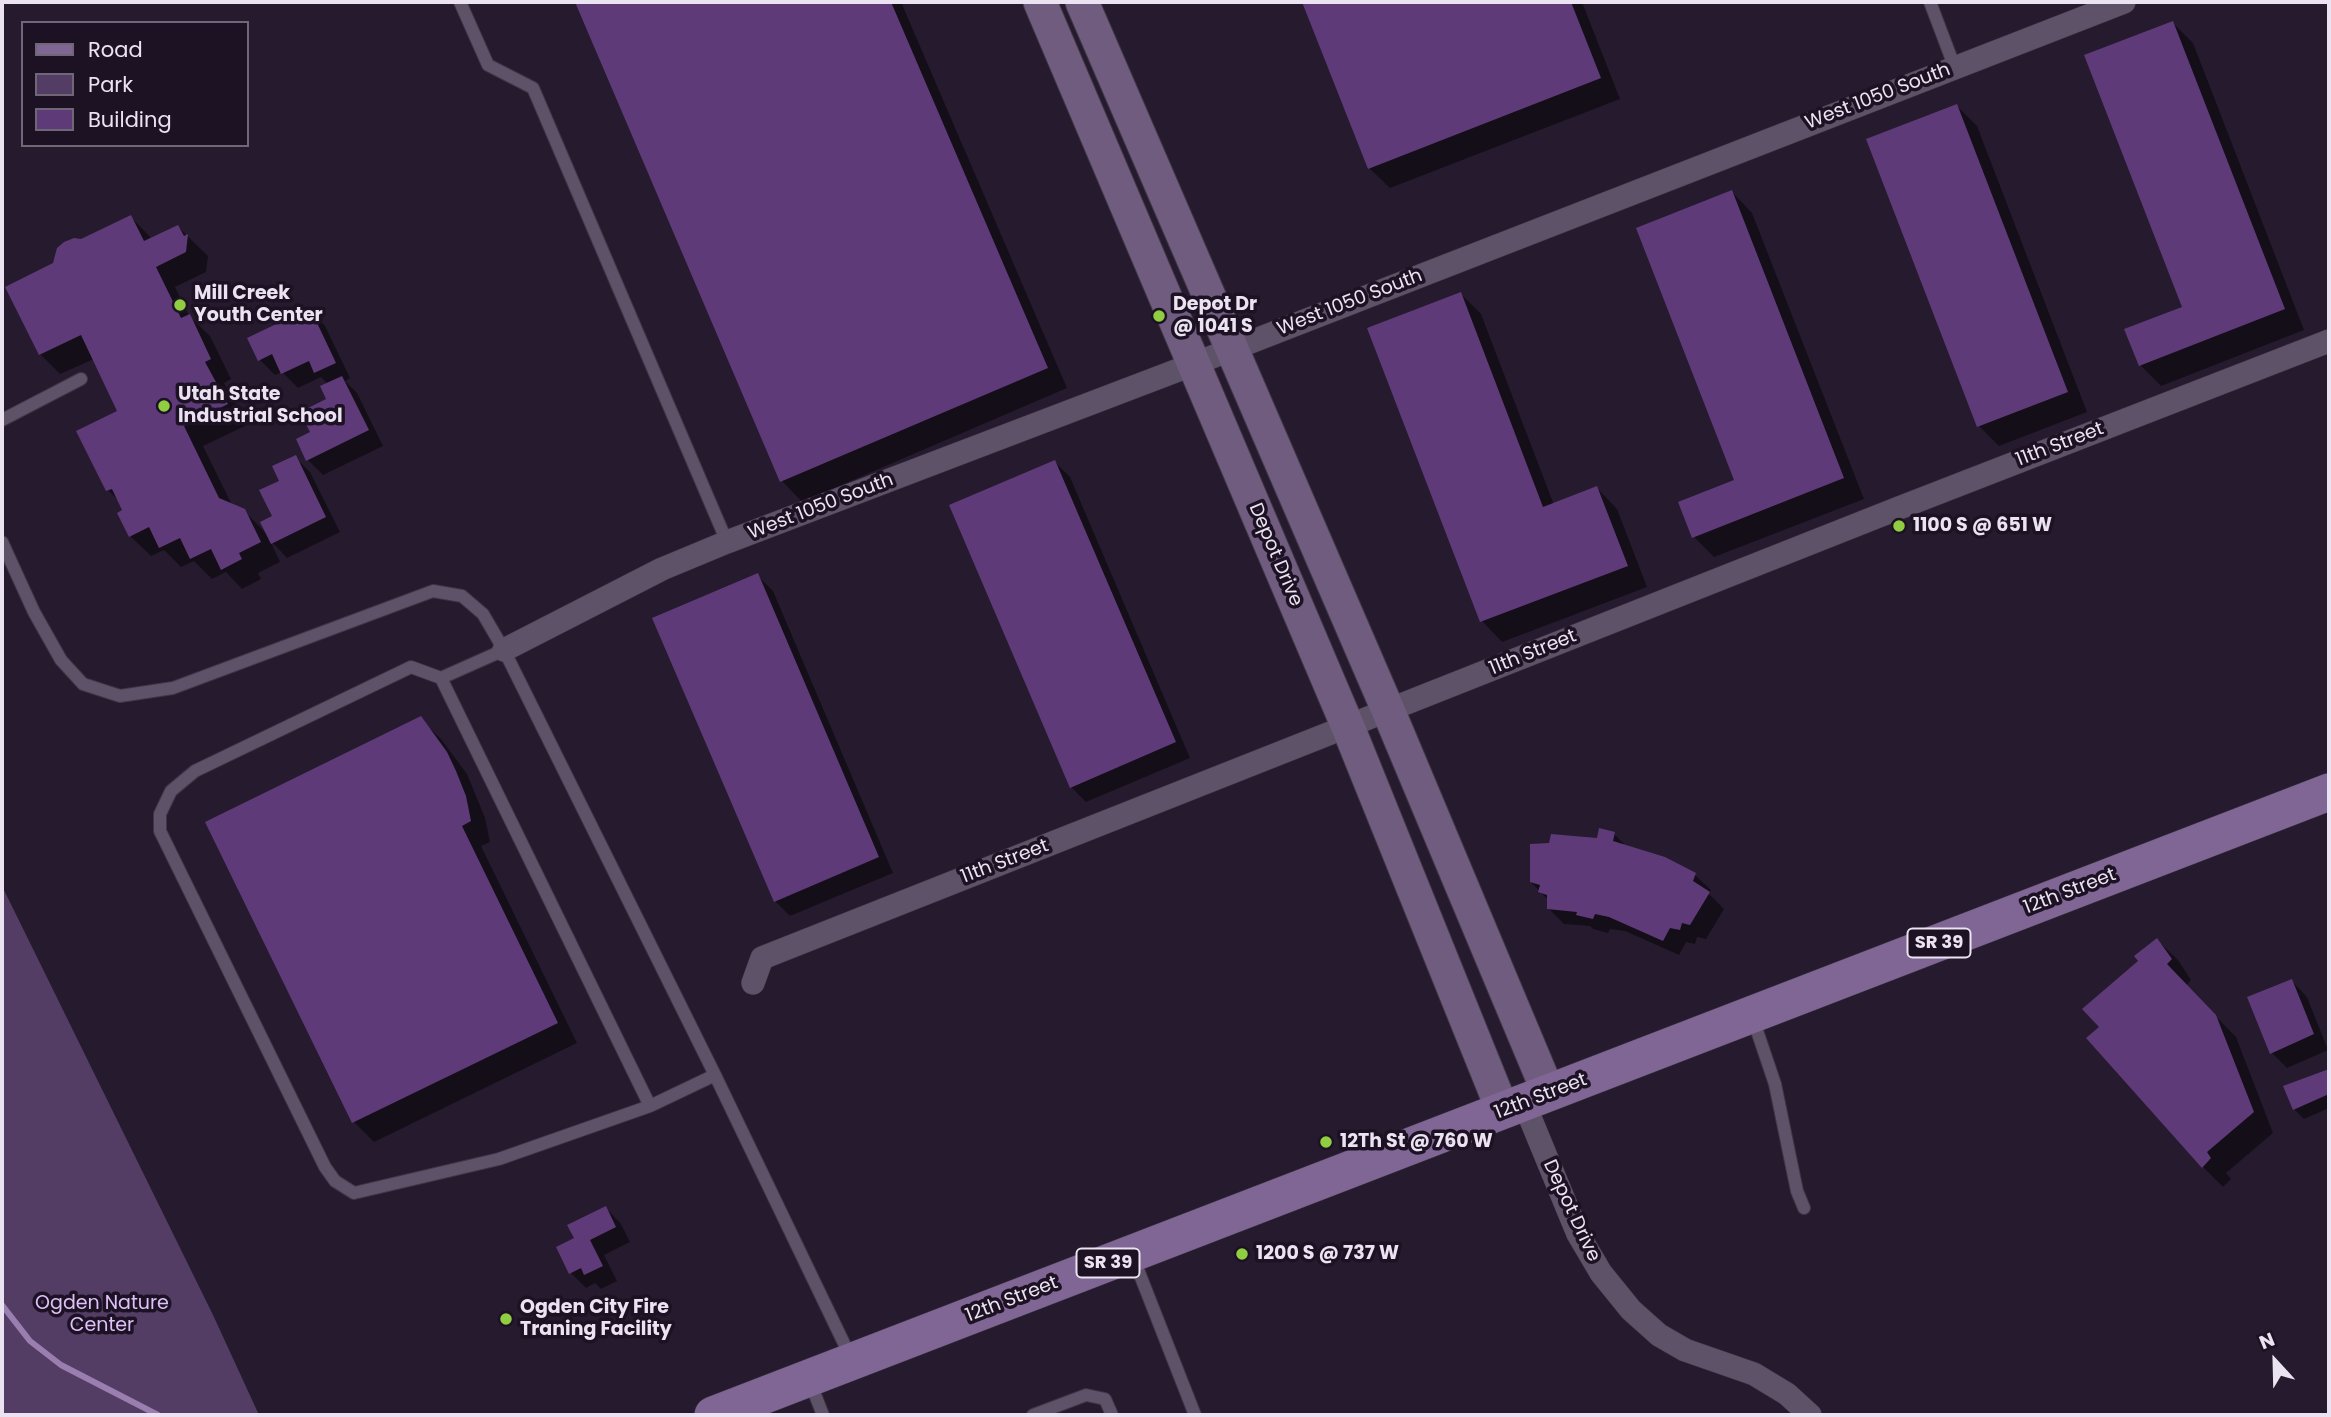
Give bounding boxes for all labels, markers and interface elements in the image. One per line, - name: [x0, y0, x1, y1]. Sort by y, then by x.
- legend: [21, 21, 248, 147]
- text: Road: [88, 35, 143, 64]
- street label: West 1050 South: [1802, 59, 1954, 135]
- text: Park: [88, 70, 133, 99]
- text: Building: [88, 105, 172, 134]
- street label: West 1050 South: [1274, 265, 1426, 341]
- place label: Mill Creek Youth Center: [194, 283, 323, 327]
- place label: Depot Dr @ 1041 S: [1173, 294, 1257, 338]
- marker: Mill Creek Youth Center: [172, 297, 188, 313]
- marker: Depot Dr @ 1041 S: [1151, 308, 1167, 324]
- place label: Utah State Industrial School: [178, 384, 343, 428]
- marker: Utah State Industrial School: [156, 398, 172, 414]
- street label: 11th Street: [2013, 418, 2107, 472]
- street label: West 1050 South: [745, 469, 897, 545]
- street label: Depot Drive: [1243, 500, 1307, 610]
- place label: 1100 S @ 651 W: [1913, 515, 2052, 537]
- marker: 1100 S @ 651 W: [1891, 518, 1907, 534]
- street label: 11th Street: [1486, 625, 1580, 681]
- street label: 11th Street: [958, 835, 1052, 889]
- street label: 12th Street: [2021, 864, 2119, 920]
- road number: SR 39: [1908, 928, 1970, 958]
- street label: 12th Street: [1492, 1069, 1590, 1125]
- place label: 12Th St @ 760 W: [1340, 1131, 1493, 1153]
- marker: 12Th St @ 760 W: [1318, 1134, 1334, 1150]
- street label: Depot Drive: [1537, 1156, 1605, 1266]
- place label: 1200 S @ 737 W: [1256, 1243, 1399, 1265]
- marker: 1200 S @ 737 W: [1234, 1246, 1250, 1262]
- road number: SR 39: [1076, 1248, 1140, 1278]
- street label: 12th Street: [963, 1272, 1061, 1328]
- park label: Ogden Nature Center: [35, 1293, 169, 1337]
- place label: Ogden City Fire Traning Facility: [520, 1297, 672, 1341]
- marker: Ogden City Fire Traning Facility: [498, 1311, 514, 1327]
- north arrow: [2240, 1326, 2310, 1396]
- text: N: [2255, 1326, 2279, 1356]

